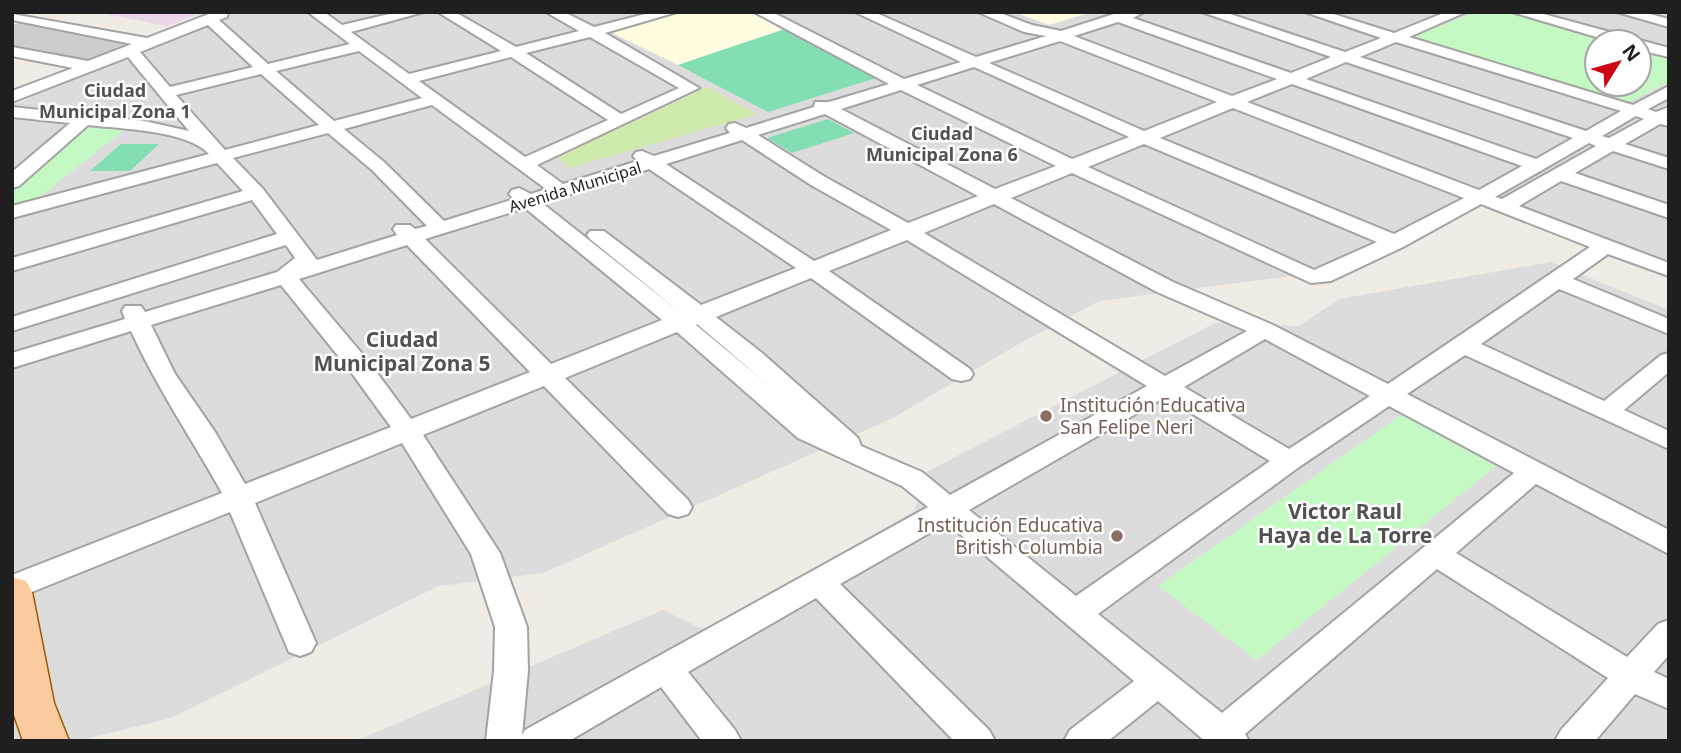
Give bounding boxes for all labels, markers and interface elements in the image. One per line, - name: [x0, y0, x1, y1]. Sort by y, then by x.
- north arrow: [1583, 28, 1653, 98]
- text: N: [1617, 39, 1647, 67]
- district label: Ciudad Municipal Zona 1: [39, 78, 191, 123]
- district label: Ciudad Municipal Zona 6: [866, 121, 1018, 166]
- street label: Avenida Municipal: [506, 156, 644, 218]
- district label: Ciudad Municipal Zona 5: [313, 325, 491, 377]
- place label: Institución Educativa San Felipe Neri: [1060, 392, 1246, 440]
- marker: Institución Educativa San Felipe Neri: [1038, 408, 1054, 424]
- district label: Victor Raul Haya de La Torre: [1258, 497, 1432, 549]
- place label: Institución Educativa British Columbia: [917, 512, 1103, 560]
- marker: Institución Educativa British Columbia: [1109, 528, 1125, 544]

